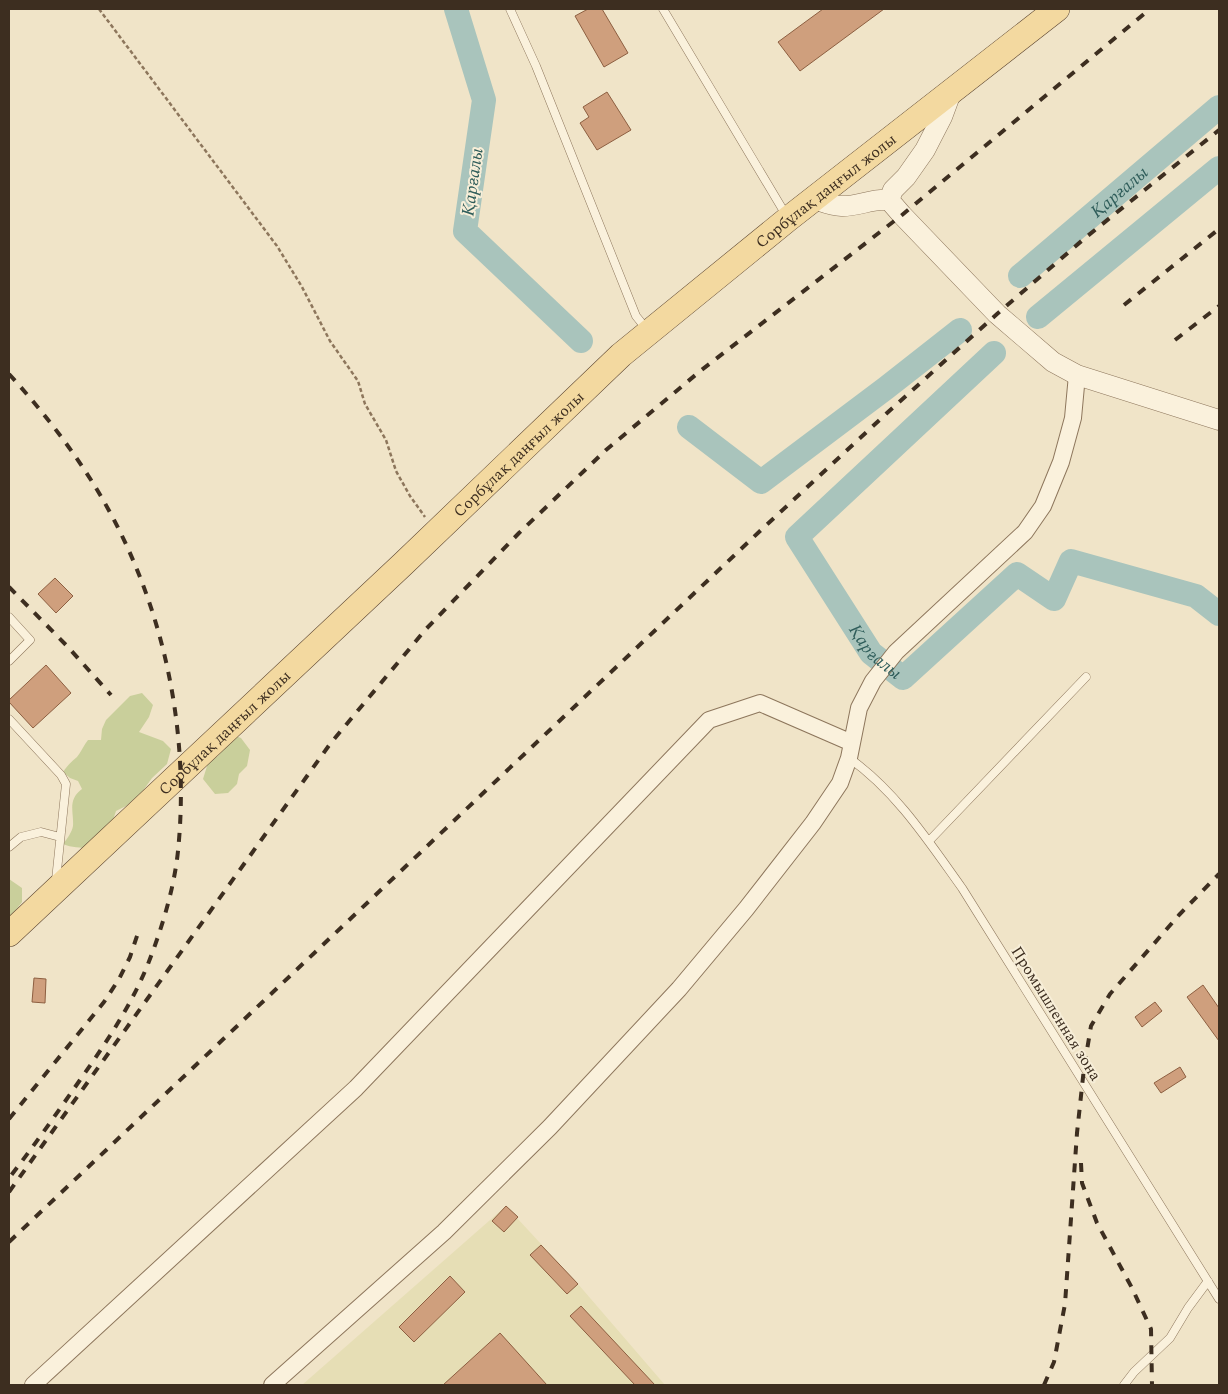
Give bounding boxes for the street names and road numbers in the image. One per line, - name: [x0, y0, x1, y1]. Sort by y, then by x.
- street label: Сорбұлақ даңғыл жолы: [750, 128, 902, 254]
- street label: Сорбұлақ даңғыл жолы: [448, 385, 590, 523]
- street label: Сорбұлақ даңғыл жолы: [153, 664, 296, 801]
- street label: Промышленная зона: [1005, 941, 1107, 1086]

